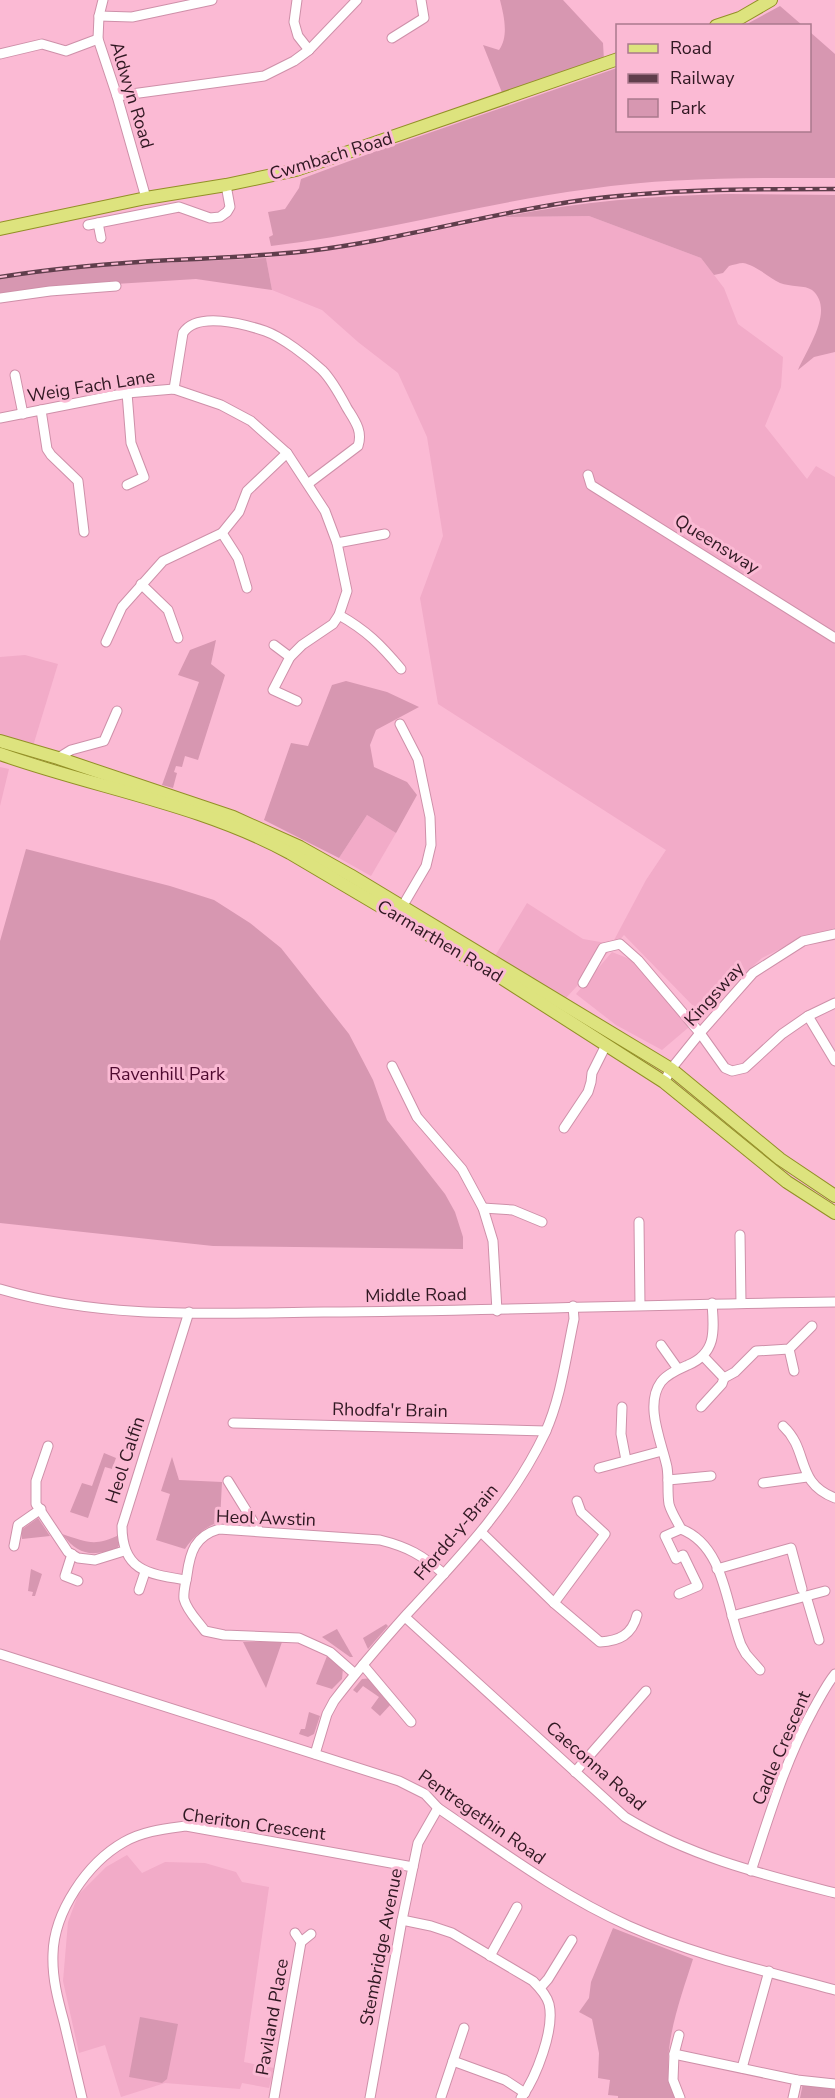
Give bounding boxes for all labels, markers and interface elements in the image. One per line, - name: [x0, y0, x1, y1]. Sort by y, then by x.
- legend: [616, 24, 811, 132]
- text: Road: [670, 36, 712, 60]
- street label: Aldwyn Road: [104, 39, 160, 151]
- text: Railway: [670, 66, 735, 90]
- text: Park: [670, 96, 707, 120]
- street label: Cwmbach Road: [267, 126, 395, 186]
- street label: Weig Fach Lane: [25, 364, 157, 408]
- street label: Queensway: [670, 509, 764, 580]
- street label: Carmarthen Road: [373, 894, 507, 988]
- street label: Kingsway: [679, 956, 750, 1031]
- park label: Ravenhill Park: [109, 1062, 226, 1086]
- street label: Middle Road: [365, 1282, 467, 1308]
- street label: Rhodfa'r Brain: [332, 1397, 448, 1423]
- street label: Heol Calfin: [100, 1413, 150, 1507]
- street label: Ffordd-y-Brain: [408, 1479, 504, 1585]
- street label: Heol Awstin: [216, 1504, 316, 1532]
- street label: Cadle Crescent: [746, 1686, 816, 1809]
- street label: Caeconna Road: [541, 1716, 651, 1816]
- street label: Pentregethin Road: [413, 1764, 551, 1870]
- street label: Cheriton Crescent: [181, 1802, 328, 1846]
- street label: Stembridge Avenue: [354, 1866, 408, 2028]
- street label: Paviland Place: [250, 1957, 294, 2077]

